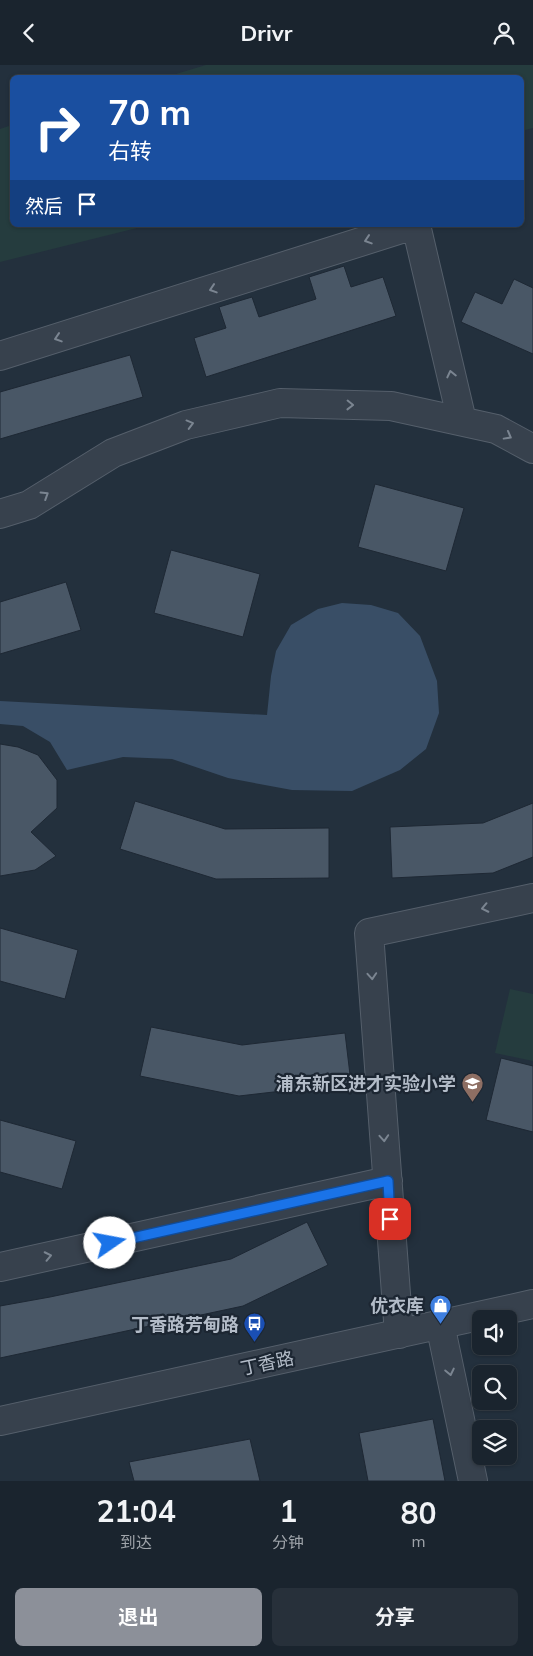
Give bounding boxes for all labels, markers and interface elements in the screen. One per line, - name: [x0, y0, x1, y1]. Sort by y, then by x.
- icon: back: [15, 19, 43, 47]
- text: Drivr: [241, 19, 292, 47]
- icon: person: [490, 19, 518, 47]
- text: 70 m: [108, 90, 191, 134]
- icon: right: [25, 95, 90, 160]
- text: 右转: [108, 137, 152, 165]
- icon: arrive: [73, 190, 101, 218]
- text: 然后: [25, 194, 63, 218]
- one-way arrow: [364, 234, 373, 244]
- one-way arrow: [209, 283, 218, 293]
- one-way arrow: [54, 332, 63, 342]
- one-way arrow: [446, 369, 457, 378]
- one-way arrow: [346, 400, 354, 410]
- one-way arrow: [186, 419, 194, 430]
- one-way arrow: [503, 429, 512, 439]
- one-way arrow: [39, 492, 48, 502]
- one-way arrow: [481, 902, 490, 913]
- one-way arrow: [366, 973, 377, 981]
- school or university icon: 浦东新区进才实验小学: [460, 1071, 484, 1102]
- place label: 浦东新区进才实验小学: [276, 1072, 456, 1095]
- one-way arrow: [379, 1135, 390, 1143]
- pin: [369, 1198, 411, 1240]
- icon: arrive: [376, 1205, 404, 1233]
- position arrow: [83, 1216, 135, 1268]
- one-way arrow: [43, 1251, 52, 1262]
- shop icon: 优衣库: [428, 1293, 452, 1324]
- place label: 优衣库: [370, 1294, 424, 1317]
- map controls: [472, 1310, 517, 1465]
- button: sound: [472, 1310, 517, 1355]
- bus stop icon: 丁香路芳甸路: [243, 1312, 267, 1343]
- place label: 丁香路芳甸路: [131, 1313, 239, 1336]
- street label: 丁香路: [238, 1346, 296, 1380]
- button: search: [472, 1365, 517, 1410]
- one-way arrow: [445, 1368, 455, 1376]
- button: layers: [472, 1420, 517, 1465]
- text: 21:04: [96, 1492, 176, 1530]
- text: 1: [279, 1492, 297, 1530]
- text: 80: [401, 1494, 437, 1532]
- text: m: [412, 1531, 426, 1551]
- text: 到达: [120, 1532, 152, 1552]
- text: 分钟: [272, 1532, 304, 1552]
- button: 退出: [15, 1588, 262, 1646]
- button: 分享: [272, 1588, 518, 1646]

